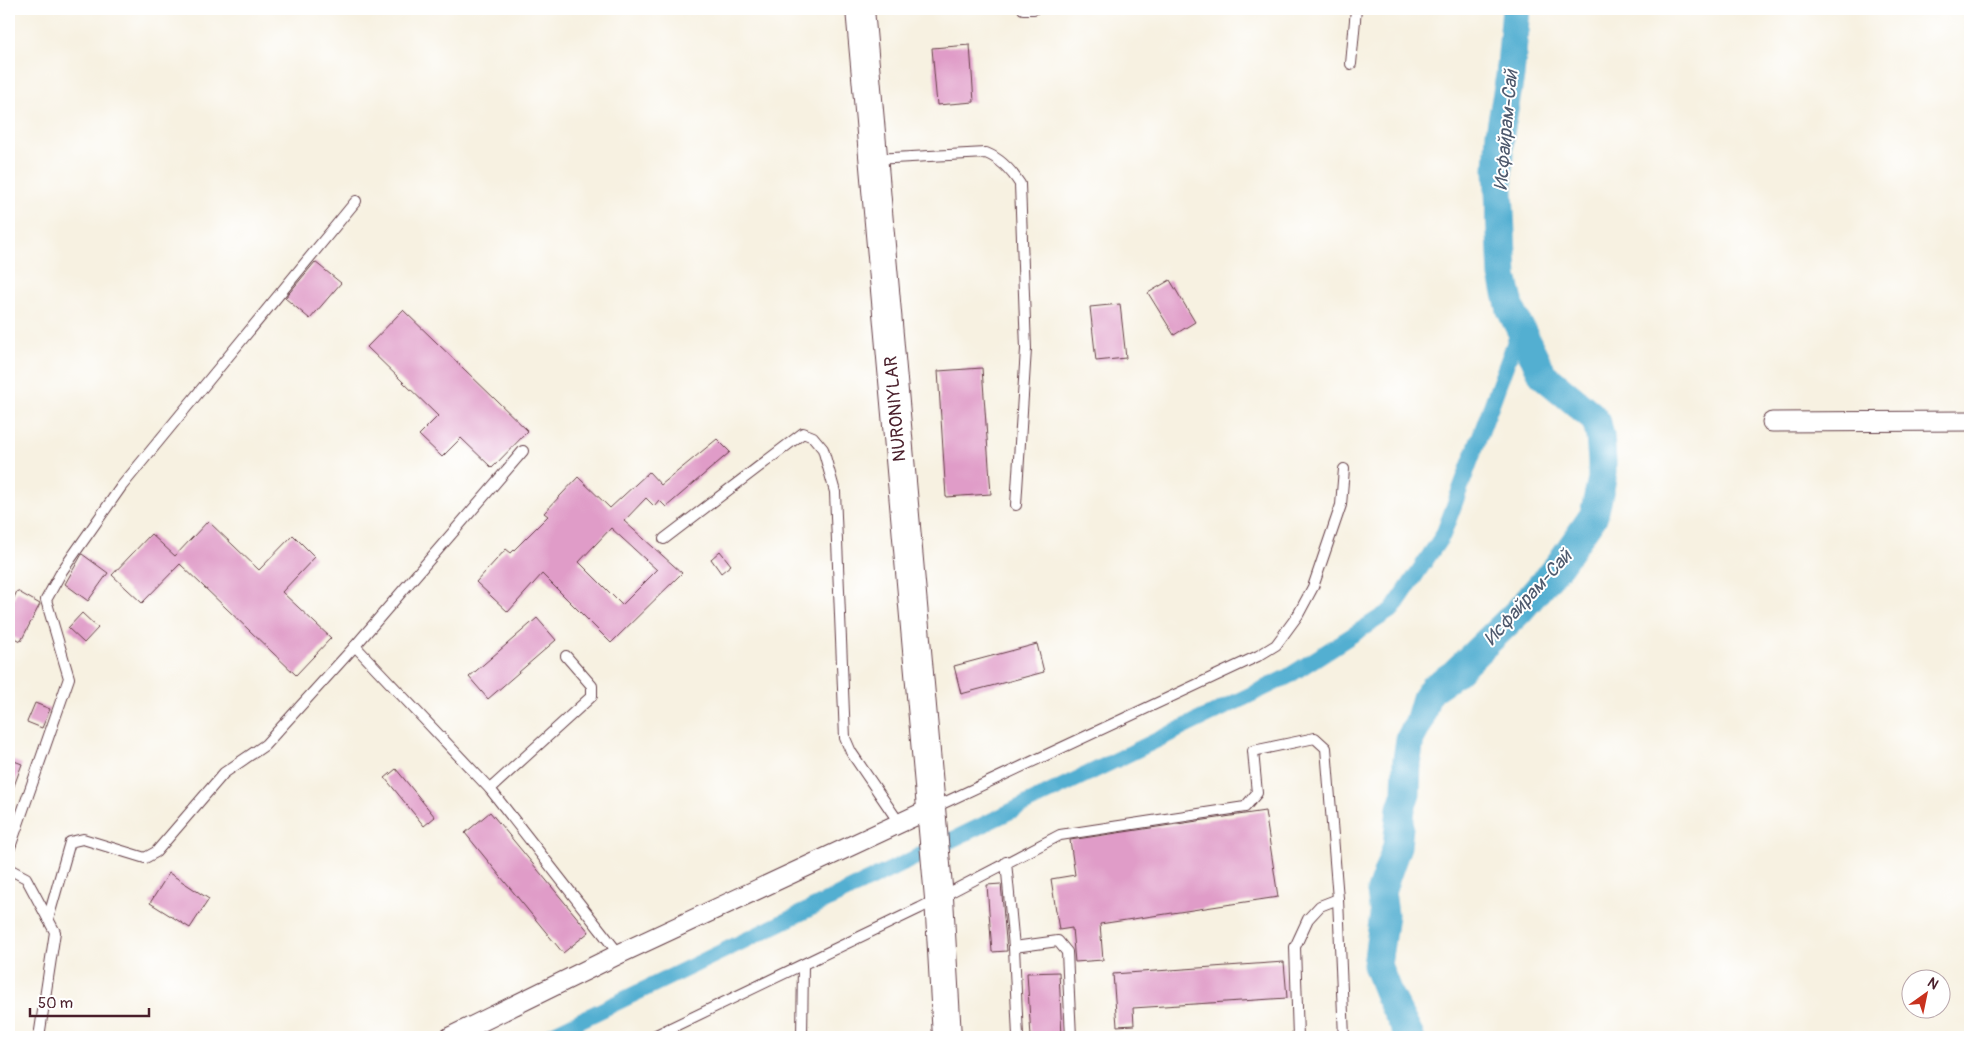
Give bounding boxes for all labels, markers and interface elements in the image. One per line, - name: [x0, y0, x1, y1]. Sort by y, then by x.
- water label: Исфайрам-Сай: [1489, 67, 1523, 191]
- street label: NURONIYLAR: [879, 355, 912, 463]
- water label: Исфайрам-Сай: [1478, 543, 1578, 650]
- north arrow: [1902, 968, 1952, 1018]
- text: N: [1924, 974, 1941, 993]
- scale bar: [30, 986, 149, 1018]
- text: 50 m: [38, 994, 73, 1013]

